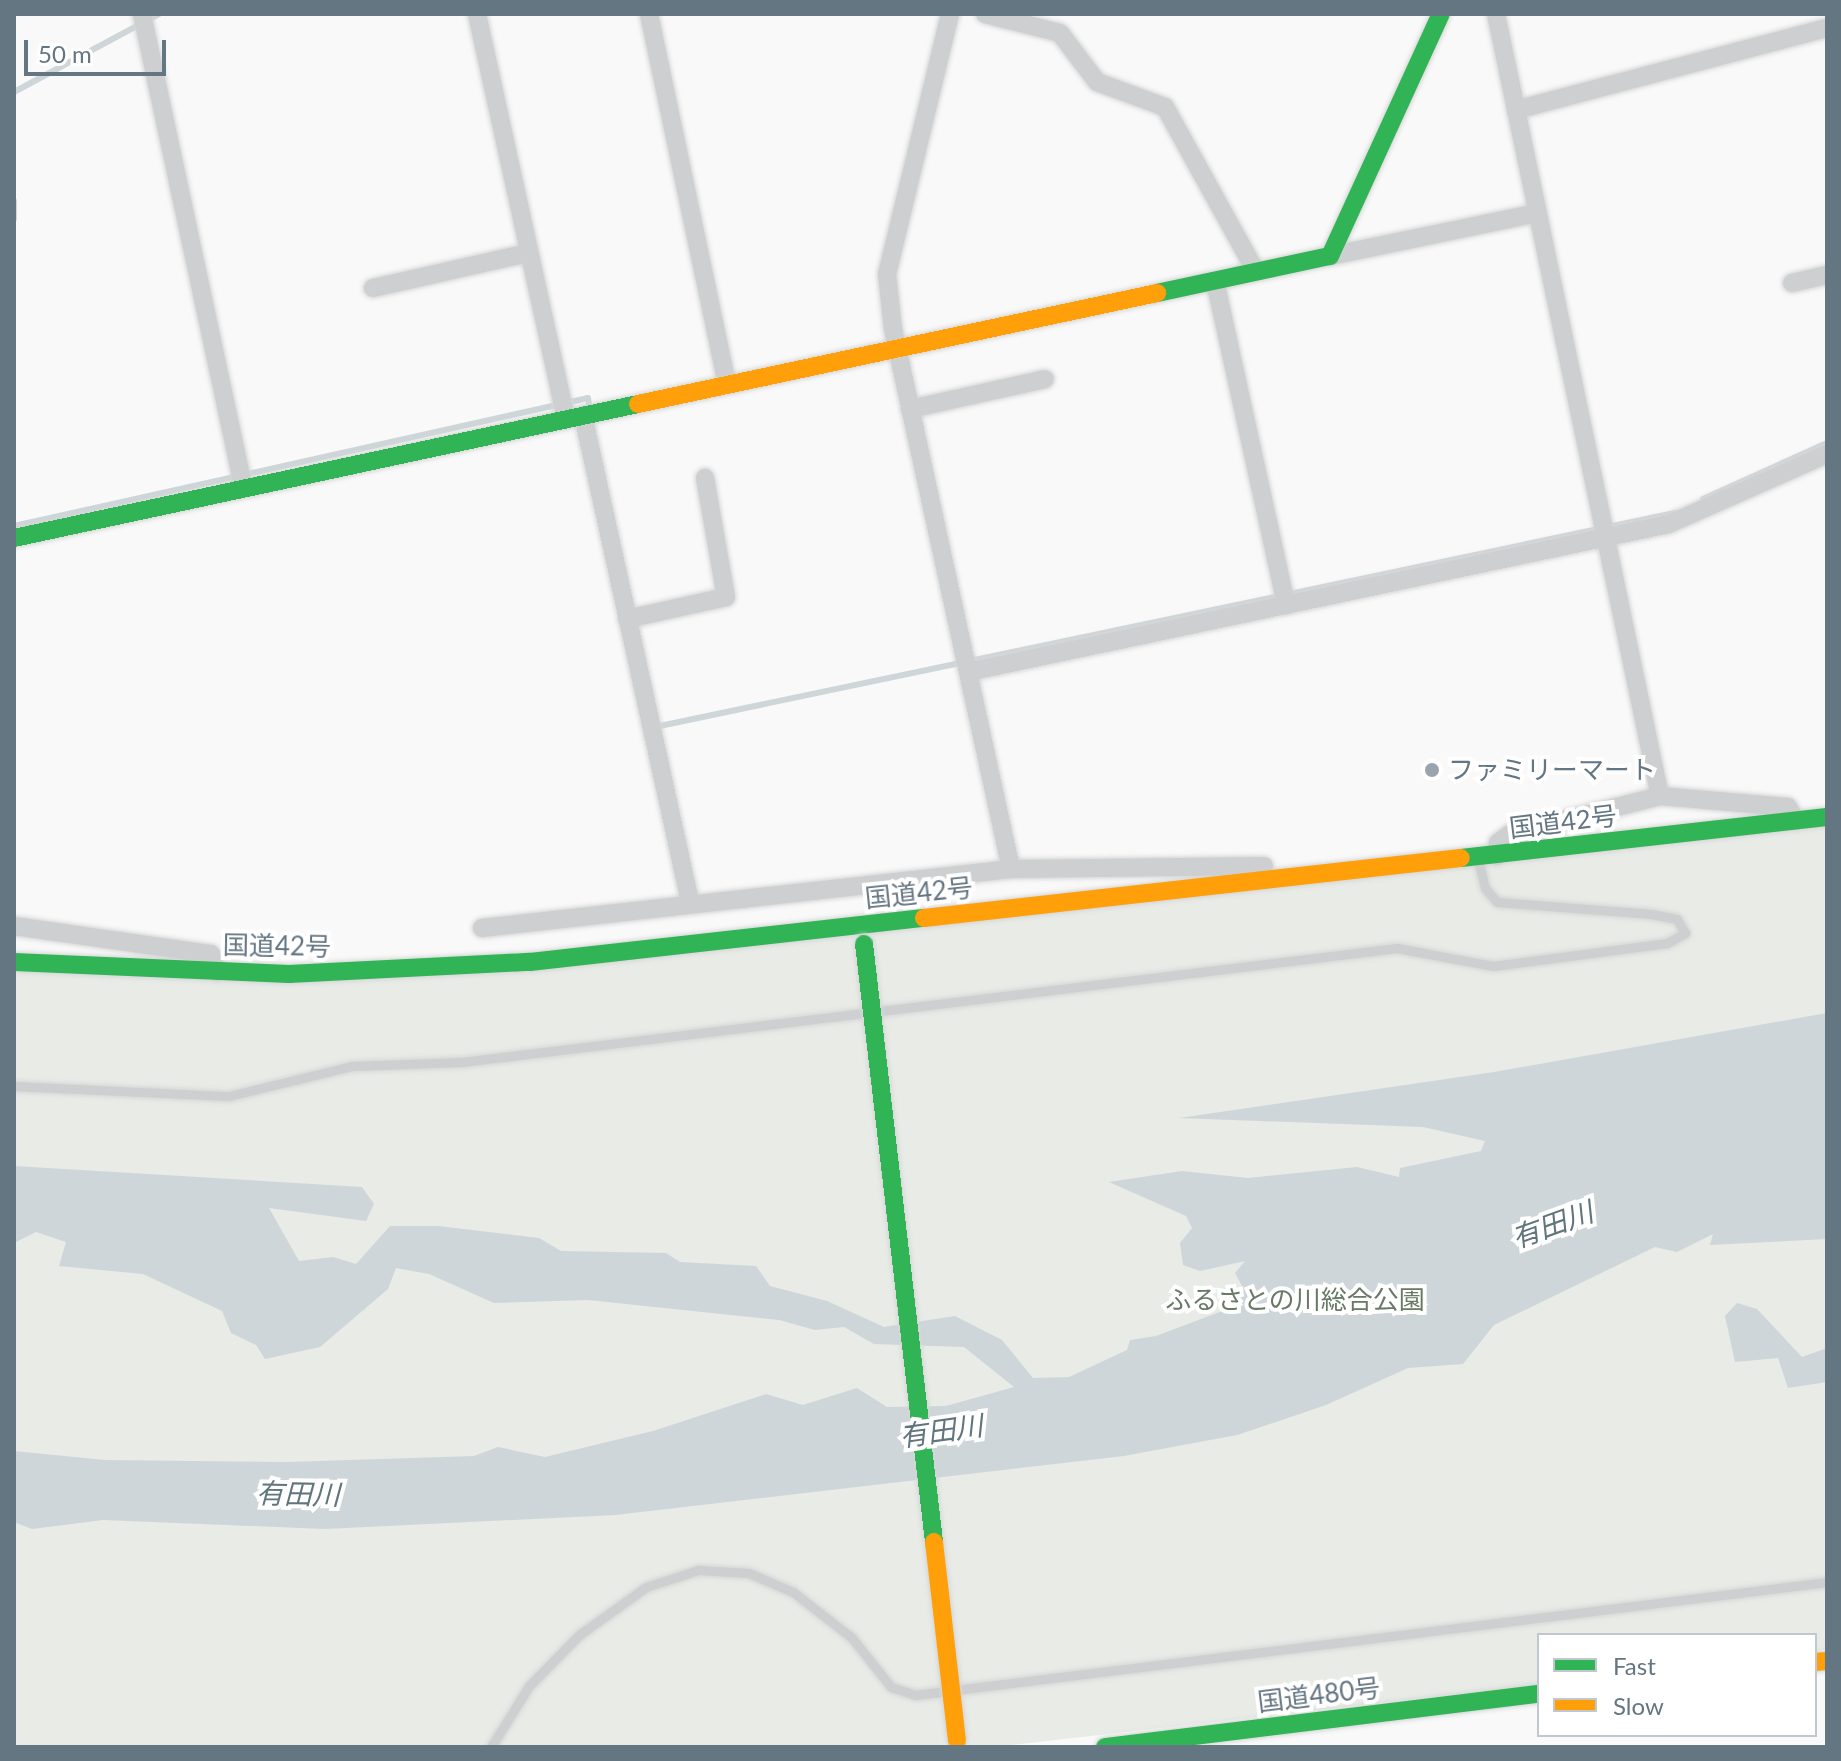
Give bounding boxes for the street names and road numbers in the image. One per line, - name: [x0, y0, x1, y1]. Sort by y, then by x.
- street label: 国道42号: [1507, 800, 1619, 844]
- street label: 国道42号: [864, 872, 974, 914]
- street label: 国道42号: [223, 929, 331, 963]
- street label: 国道480号: [1256, 1672, 1382, 1718]

